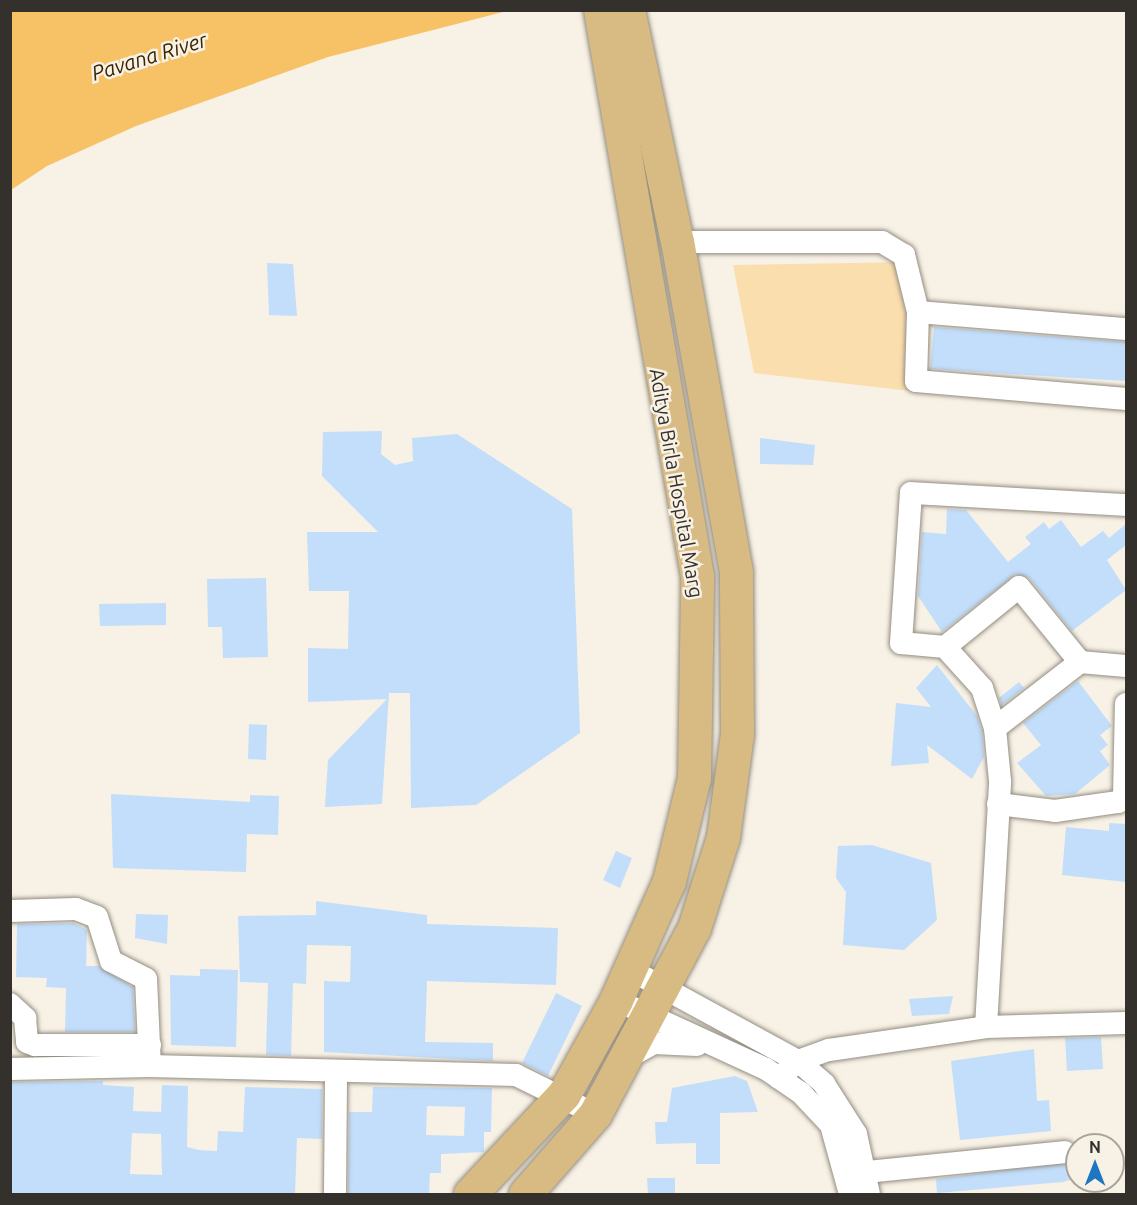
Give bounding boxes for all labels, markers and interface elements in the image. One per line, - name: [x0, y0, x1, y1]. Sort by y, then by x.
- water label: Pavana River: [88, 26, 210, 86]
- street label: Aditya Birla Hospital Marg: [645, 366, 709, 600]
- north arrow: [1065, 1133, 1125, 1193]
- text: N: [1089, 1138, 1101, 1156]

